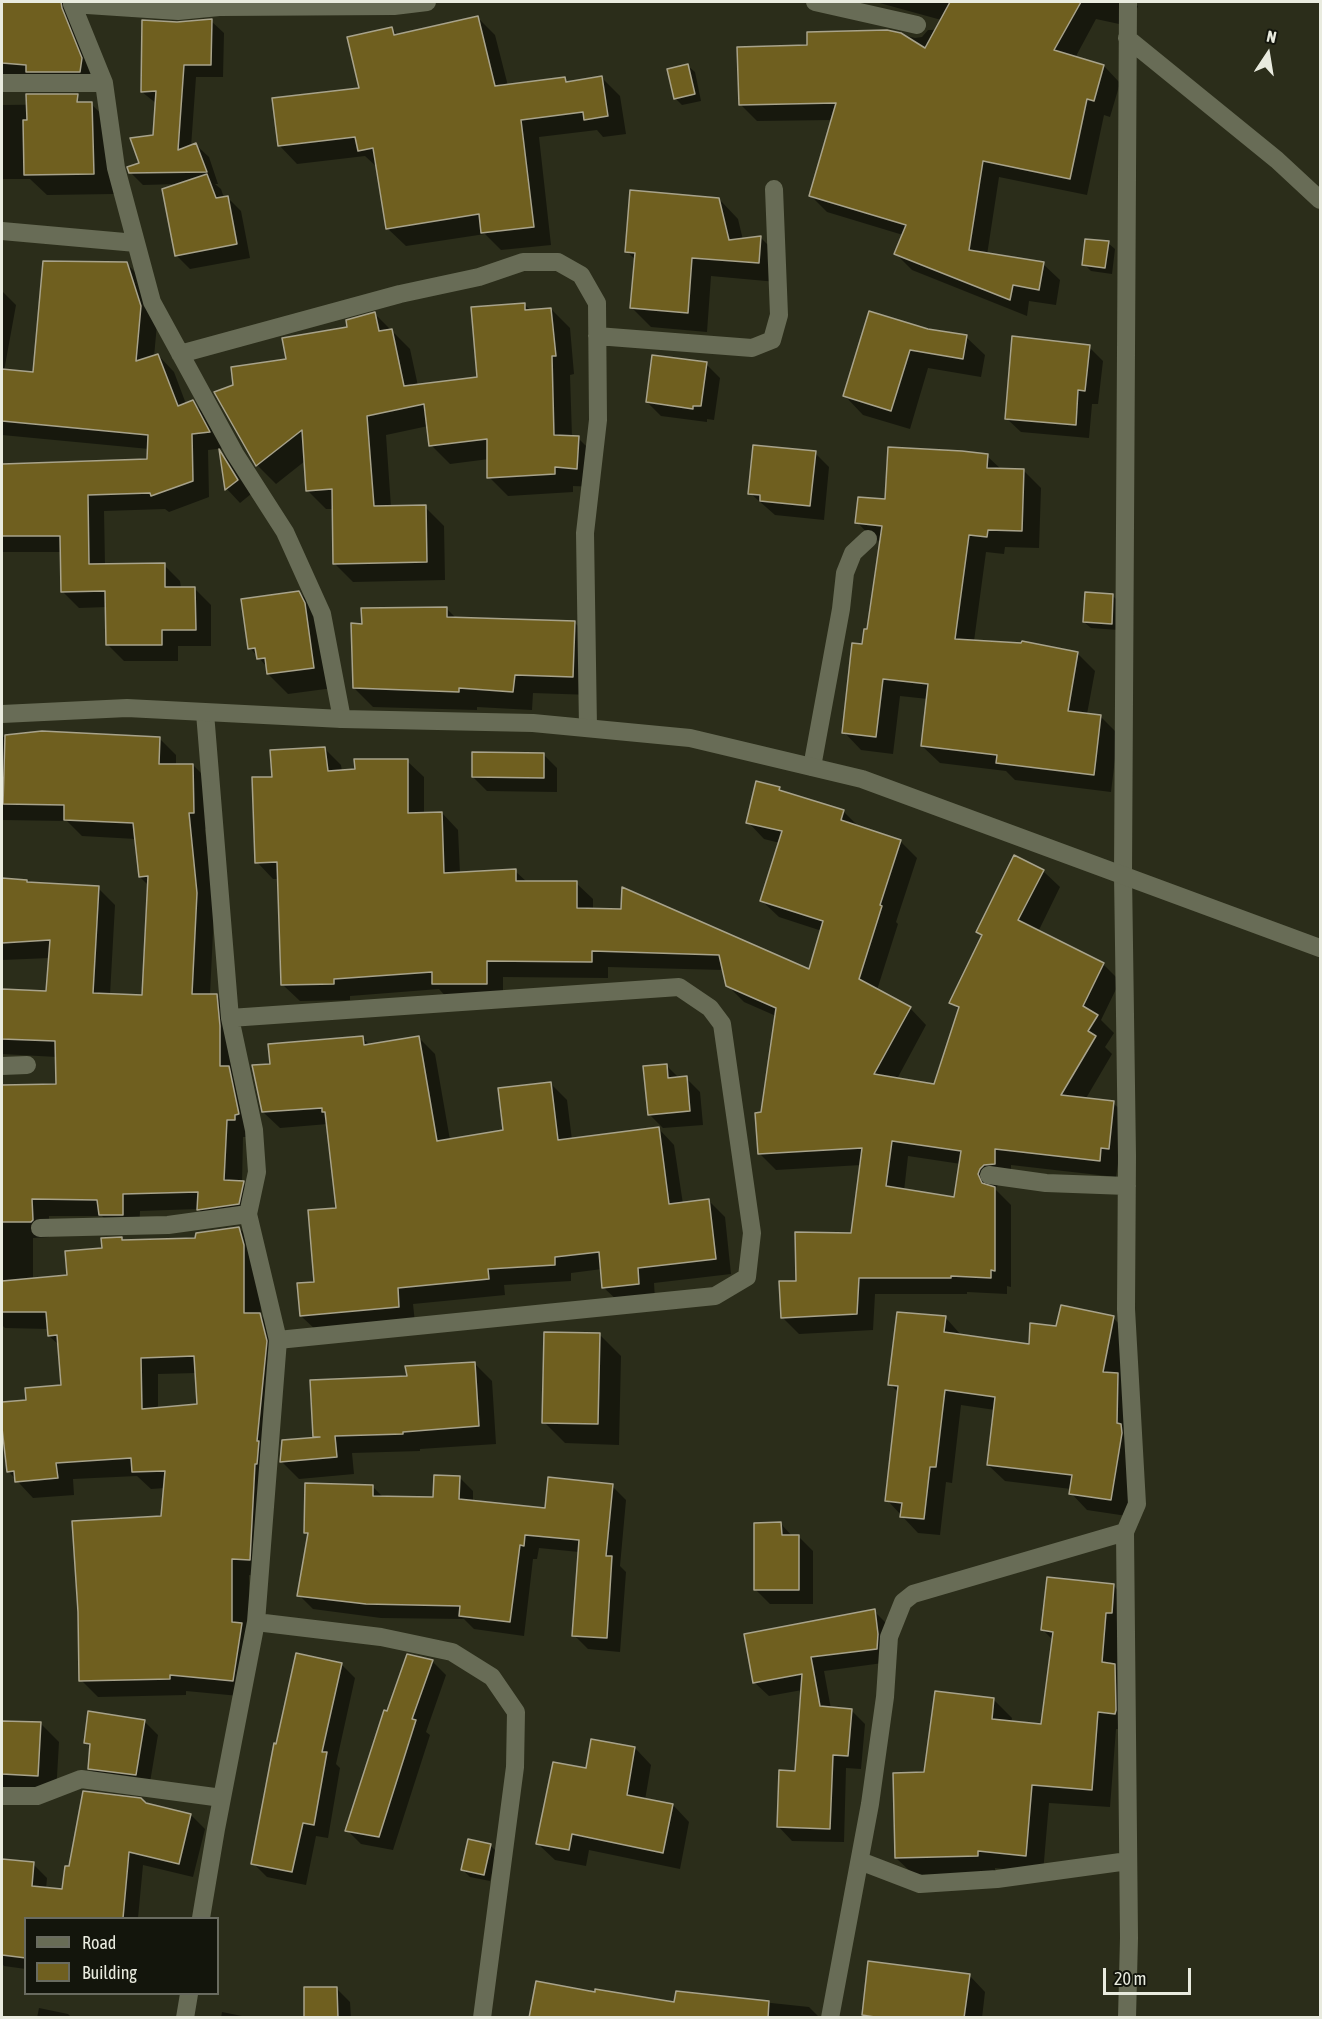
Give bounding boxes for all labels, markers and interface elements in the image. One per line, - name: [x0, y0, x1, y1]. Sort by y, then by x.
- north arrow: [1238, 24, 1298, 84]
- text: N: [1265, 27, 1278, 46]
- legend: [24, 1917, 219, 1995]
- text: Road: [82, 1932, 116, 1953]
- scale bar: [1106, 1956, 1194, 1994]
- text: Building: [82, 1962, 137, 1983]
- text: 20 m: [1114, 1968, 1146, 1989]

